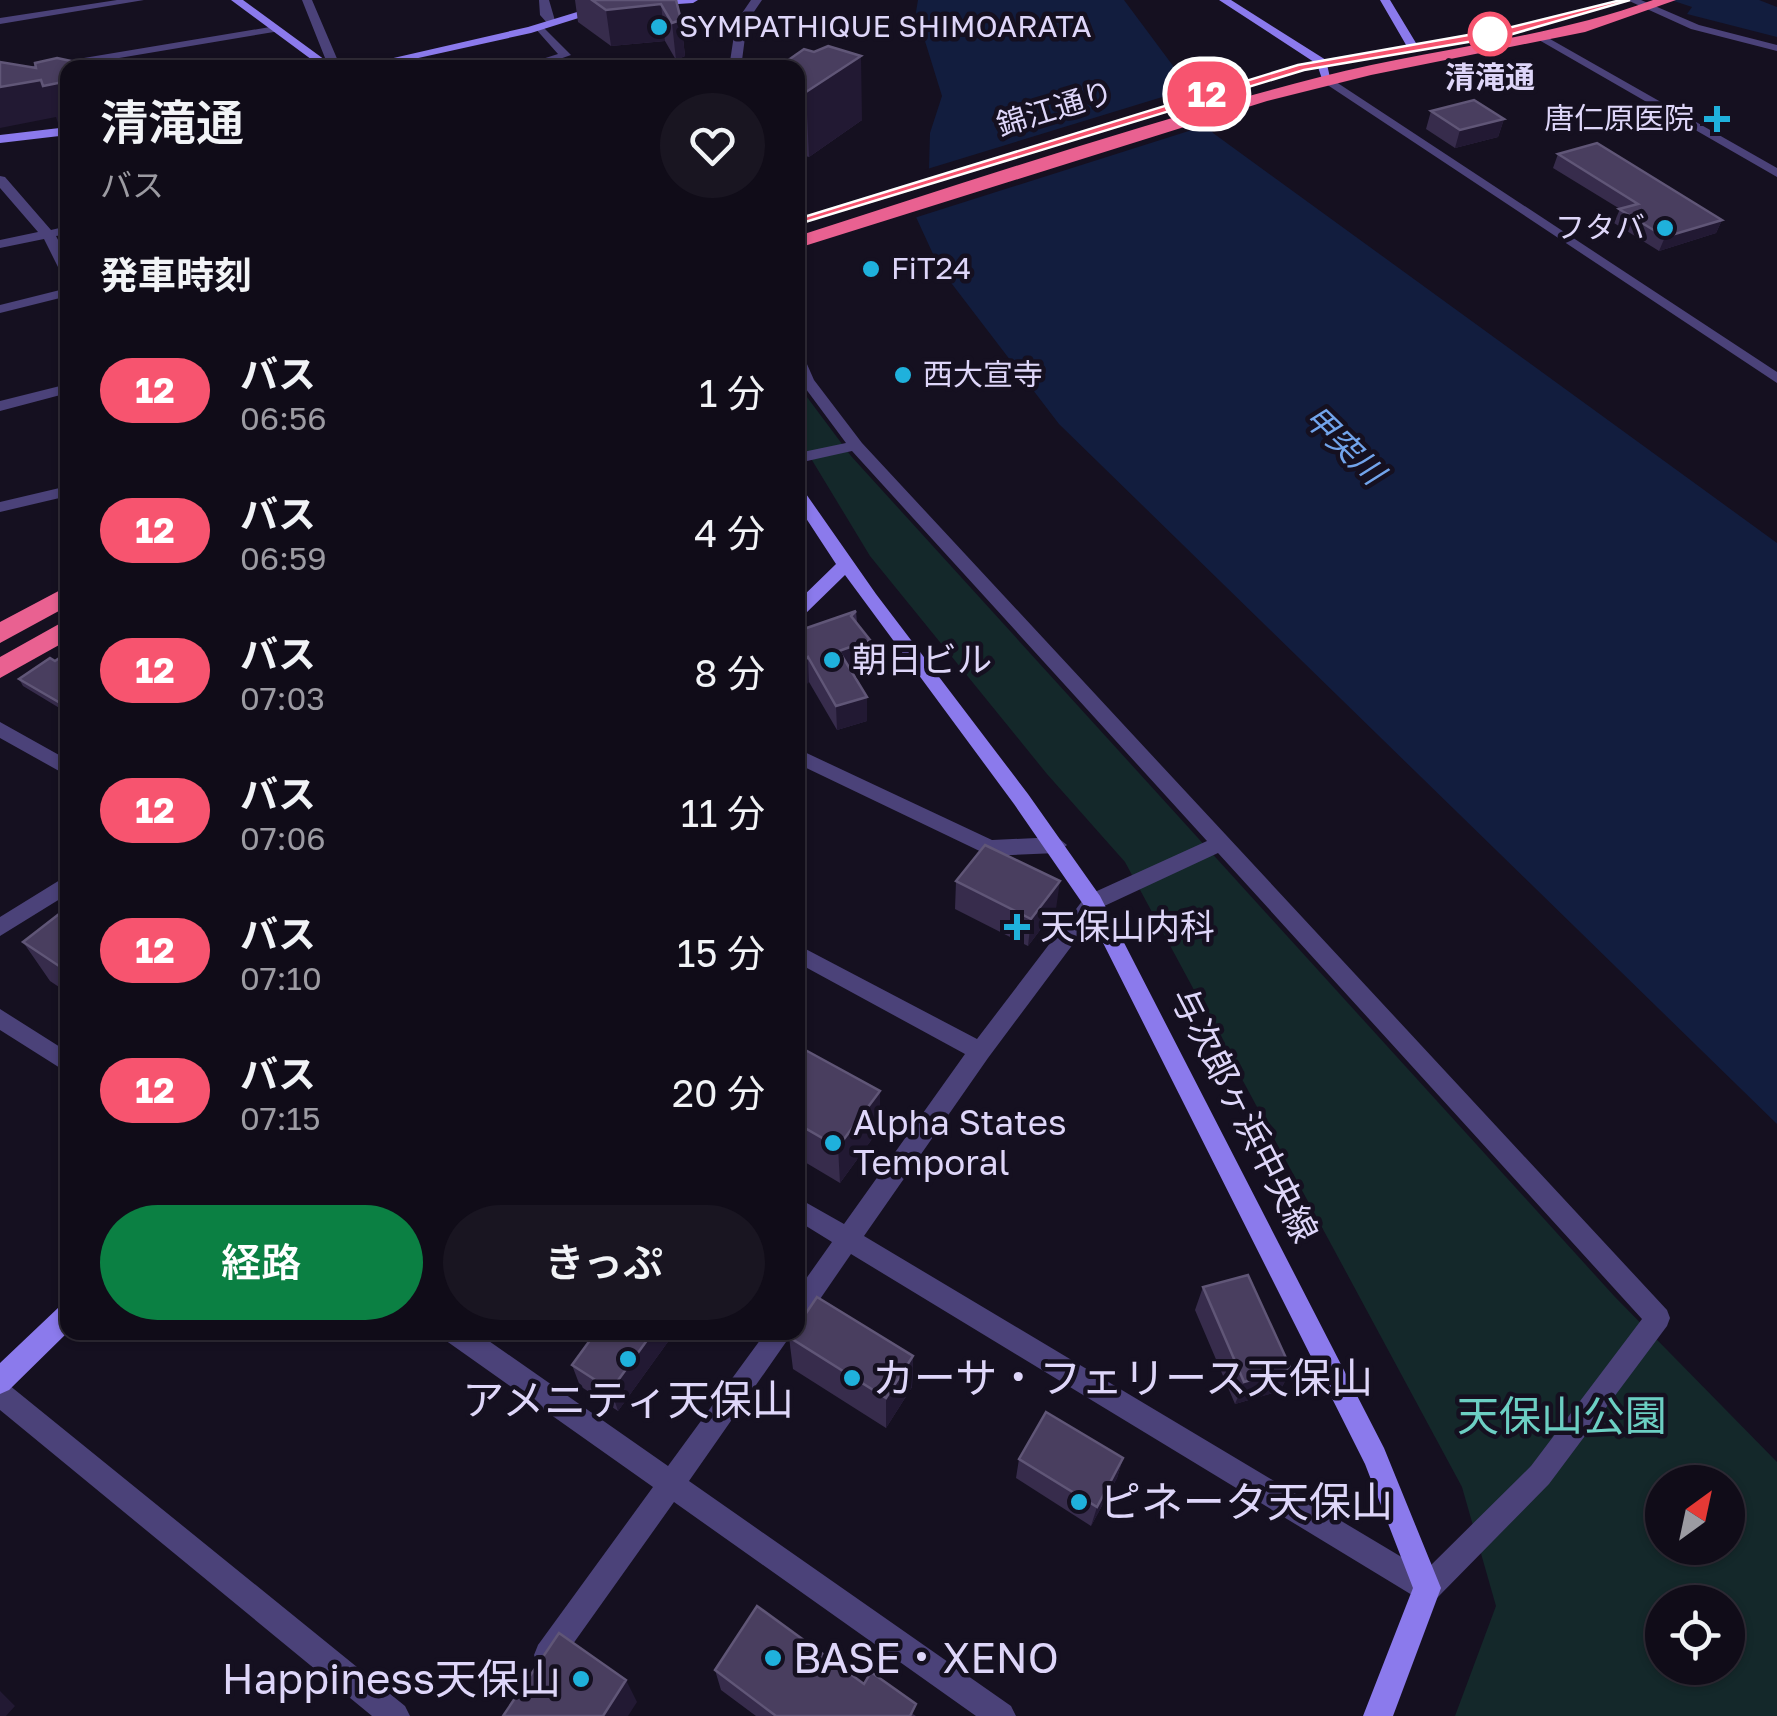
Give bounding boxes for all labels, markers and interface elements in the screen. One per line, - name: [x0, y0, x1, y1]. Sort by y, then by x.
- place label: SYMPATHIQUE SHIMOARATA: [679, 8, 1092, 44]
- marker: 清滝通: [1469, 13, 1511, 55]
- marker: SYMPATHIQUE SHIMOARATA: [648, 16, 670, 38]
- place label: 清滝通: [1445, 59, 1535, 95]
- line badge: 12: [1162, 62, 1252, 126]
- street label: 錦江通り: [992, 73, 1117, 143]
- text: 12: [1187, 73, 1227, 115]
- text: 清滝通: [100, 93, 244, 151]
- button: heart: [660, 93, 765, 198]
- place label: 唐仁原医院: [1544, 100, 1694, 136]
- marker: 唐仁原医院: [1704, 106, 1730, 132]
- text: バス: [100, 166, 164, 204]
- place label: フタバ: [1555, 209, 1645, 245]
- marker: フタバ: [1654, 217, 1676, 239]
- place label: FiT24: [891, 250, 971, 286]
- text: 発車時刻: [100, 252, 252, 297]
- marker: FiT24: [860, 258, 882, 280]
- text: バス: [240, 351, 316, 396]
- place label: 西大宣寺: [923, 356, 1043, 392]
- marker: 西大宣寺: [892, 364, 914, 386]
- text: 12: [135, 369, 175, 411]
- text: 1 分: [699, 370, 765, 415]
- water label: 甲突川: [1297, 397, 1395, 493]
- text: 06:56: [240, 399, 327, 437]
- text: バス: [240, 491, 316, 536]
- text: 12: [135, 509, 175, 551]
- text: 4 分: [694, 510, 765, 555]
- text: 06:59: [240, 539, 327, 577]
- text: バス: [240, 631, 316, 676]
- place label: 朝日ビル: [852, 638, 992, 680]
- text: 12: [135, 649, 175, 691]
- marker: 朝日ビル: [821, 649, 843, 671]
- text: 8 分: [694, 650, 765, 695]
- text: 07:03: [240, 679, 325, 717]
- text: バス: [240, 771, 316, 816]
- text: 12: [135, 789, 175, 831]
- text: 11 分: [681, 790, 765, 835]
- text: 07:06: [240, 819, 326, 857]
- place label: 天保山内科: [1040, 905, 1215, 947]
- text: バス: [240, 911, 316, 956]
- marker: 天保山内科: [1004, 914, 1030, 940]
- text: 12: [135, 929, 175, 971]
- text: 15 分: [677, 930, 765, 975]
- text: 07:10: [240, 959, 322, 997]
- street label: 与次郎ヶ浜中央線: [1163, 980, 1327, 1249]
- text: バス: [240, 1051, 316, 1096]
- text: 12: [135, 1069, 175, 1111]
- text: 20 分: [672, 1070, 765, 1115]
- text: 07:15: [240, 1099, 320, 1137]
- place label: Alpha States Temporal: [853, 1101, 1067, 1183]
- marker: Alpha States Temporal: [822, 1132, 844, 1154]
- button: 経路: [100, 1205, 423, 1320]
- button: きっぷ: [443, 1205, 765, 1320]
- marker: アメニティ天保山: [617, 1348, 639, 1370]
- place label: カーサ・フェリース天保山: [872, 1352, 1373, 1402]
- marker: カーサ・フェリース天保山: [841, 1367, 863, 1389]
- place label: アメニティ天保山: [462, 1374, 794, 1424]
- park label: 天保山公園: [1457, 1390, 1667, 1440]
- north arrow: [1645, 1465, 1745, 1565]
- map controls: [1645, 1465, 1745, 1685]
- place label: ピネータ天保山: [1099, 1476, 1393, 1526]
- marker: ピネータ天保山: [1068, 1491, 1090, 1513]
- button: locate: [1645, 1585, 1745, 1685]
- place label: BASE・XENO: [793, 1632, 1059, 1682]
- marker: BASE・XENO: [762, 1647, 784, 1669]
- place label: Happiness天保山: [222, 1653, 561, 1703]
- marker: Happiness天保山: [570, 1668, 592, 1690]

